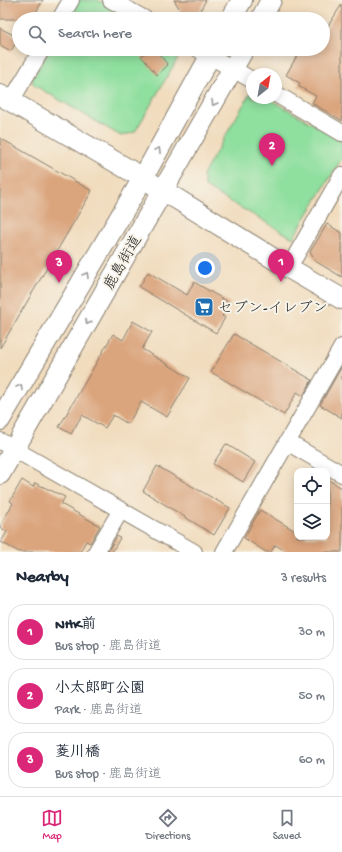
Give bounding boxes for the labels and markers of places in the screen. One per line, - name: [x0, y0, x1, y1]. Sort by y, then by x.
- pin: 2: [259, 133, 285, 166]
- pin: 1: [268, 249, 294, 282]
- pin: 3: [46, 250, 72, 283]
- supermarket icon: セブン-イレブン: [193, 296, 215, 318]
- place label: セブン-イレブン: [218, 300, 328, 318]

